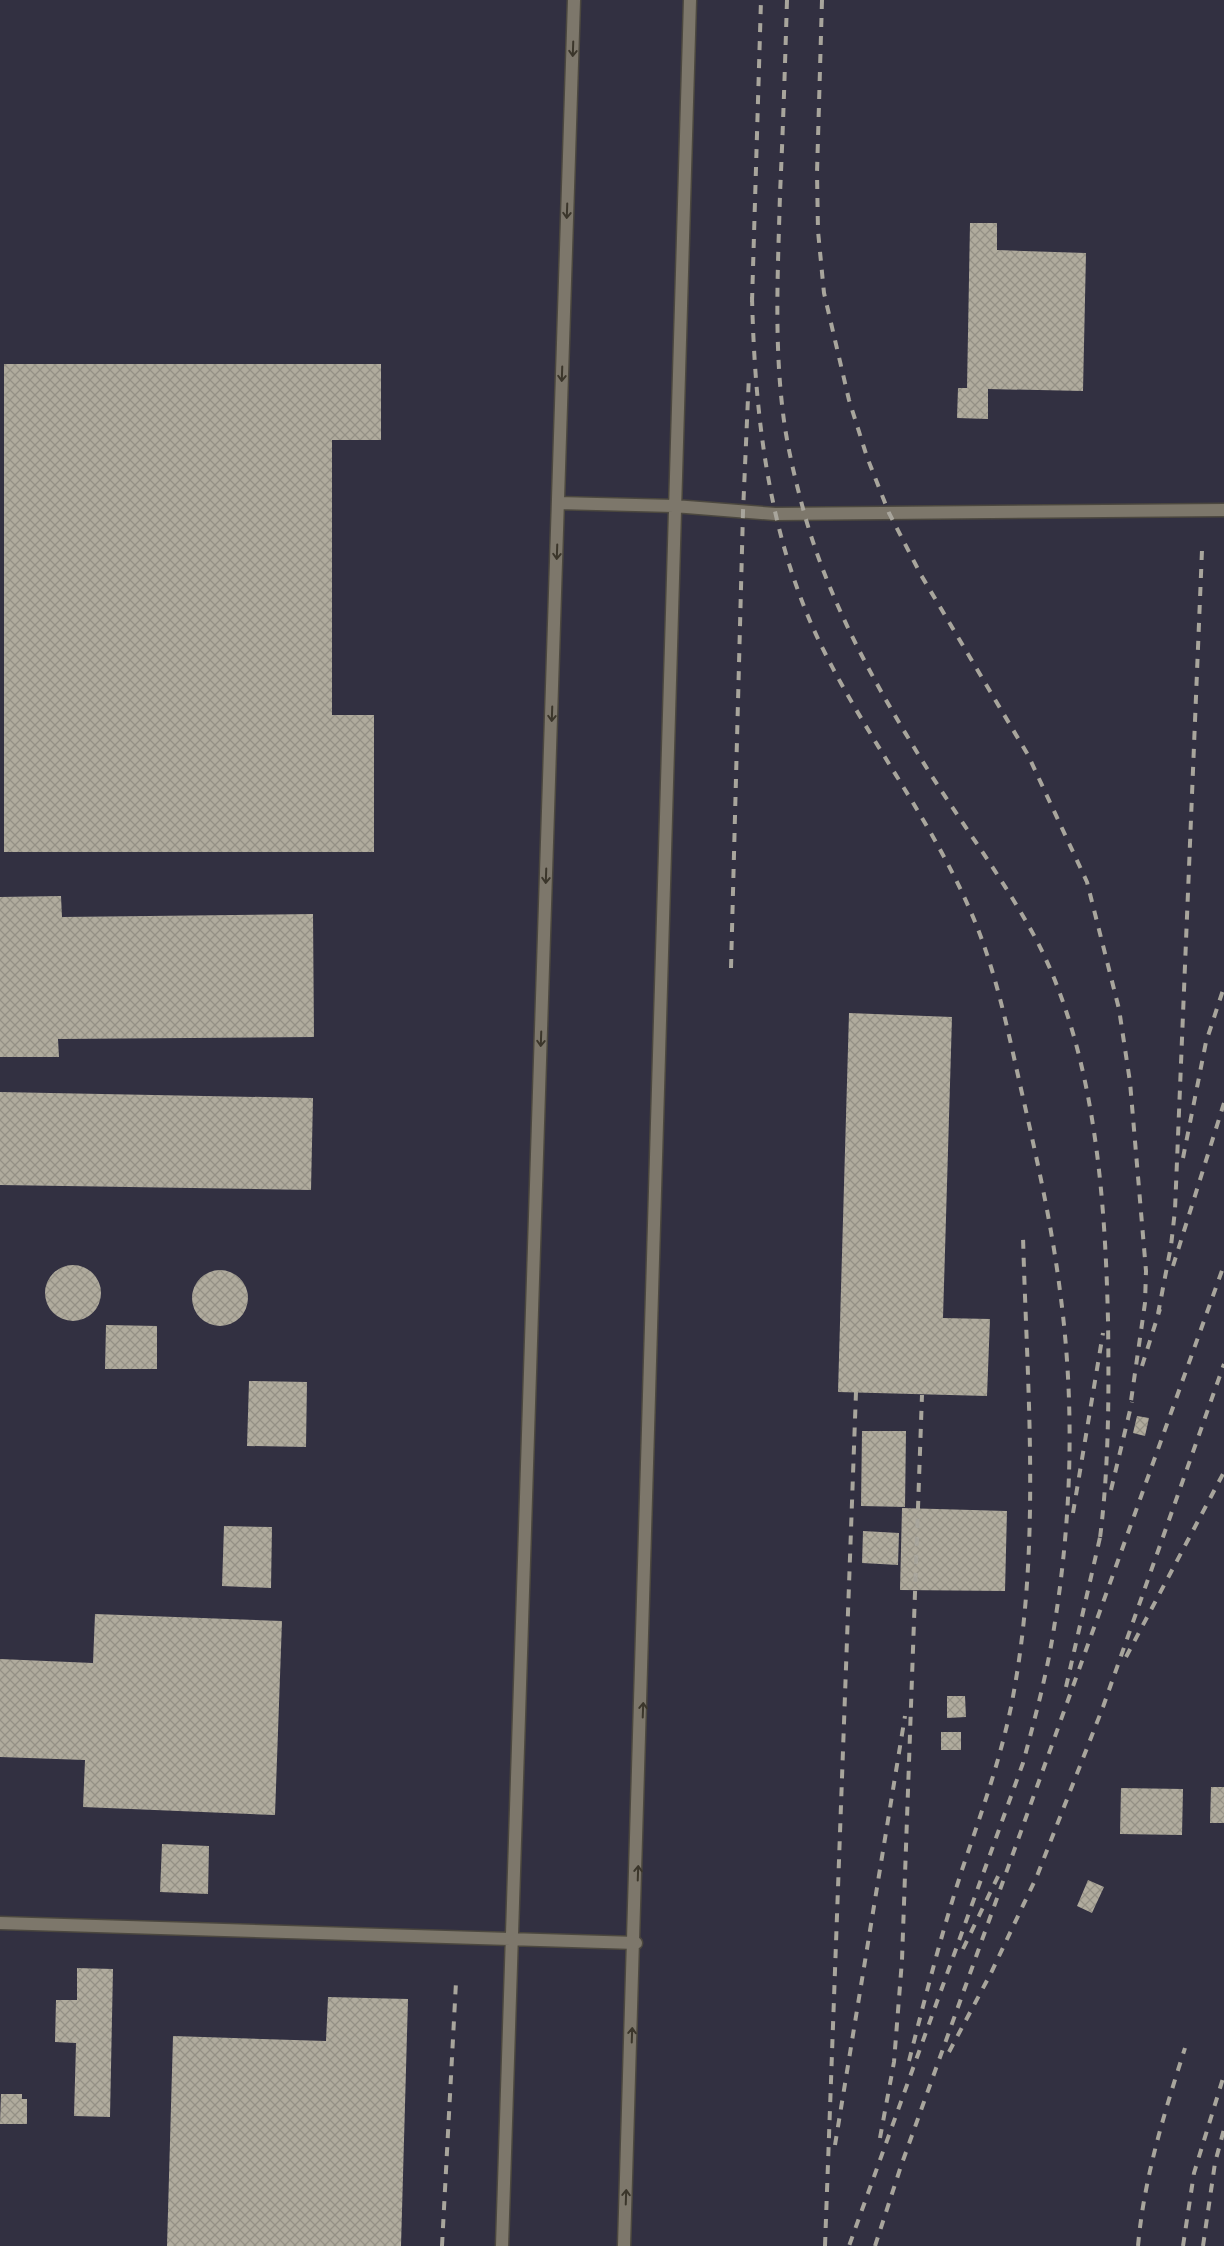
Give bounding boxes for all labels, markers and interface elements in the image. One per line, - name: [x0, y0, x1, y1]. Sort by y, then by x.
- one-way arrow: [568, 40, 577, 56]
- one-way arrow: [563, 203, 572, 219]
- one-way arrow: [558, 365, 567, 381]
- one-way arrow: [552, 543, 561, 559]
- one-way arrow: [547, 706, 556, 722]
- one-way arrow: [542, 868, 551, 884]
- one-way arrow: [537, 1031, 546, 1047]
- one-way arrow: [638, 1702, 648, 1718]
- one-way arrow: [633, 1865, 643, 1881]
- one-way arrow: [628, 2027, 637, 2043]
- one-way arrow: [621, 2190, 631, 2206]

